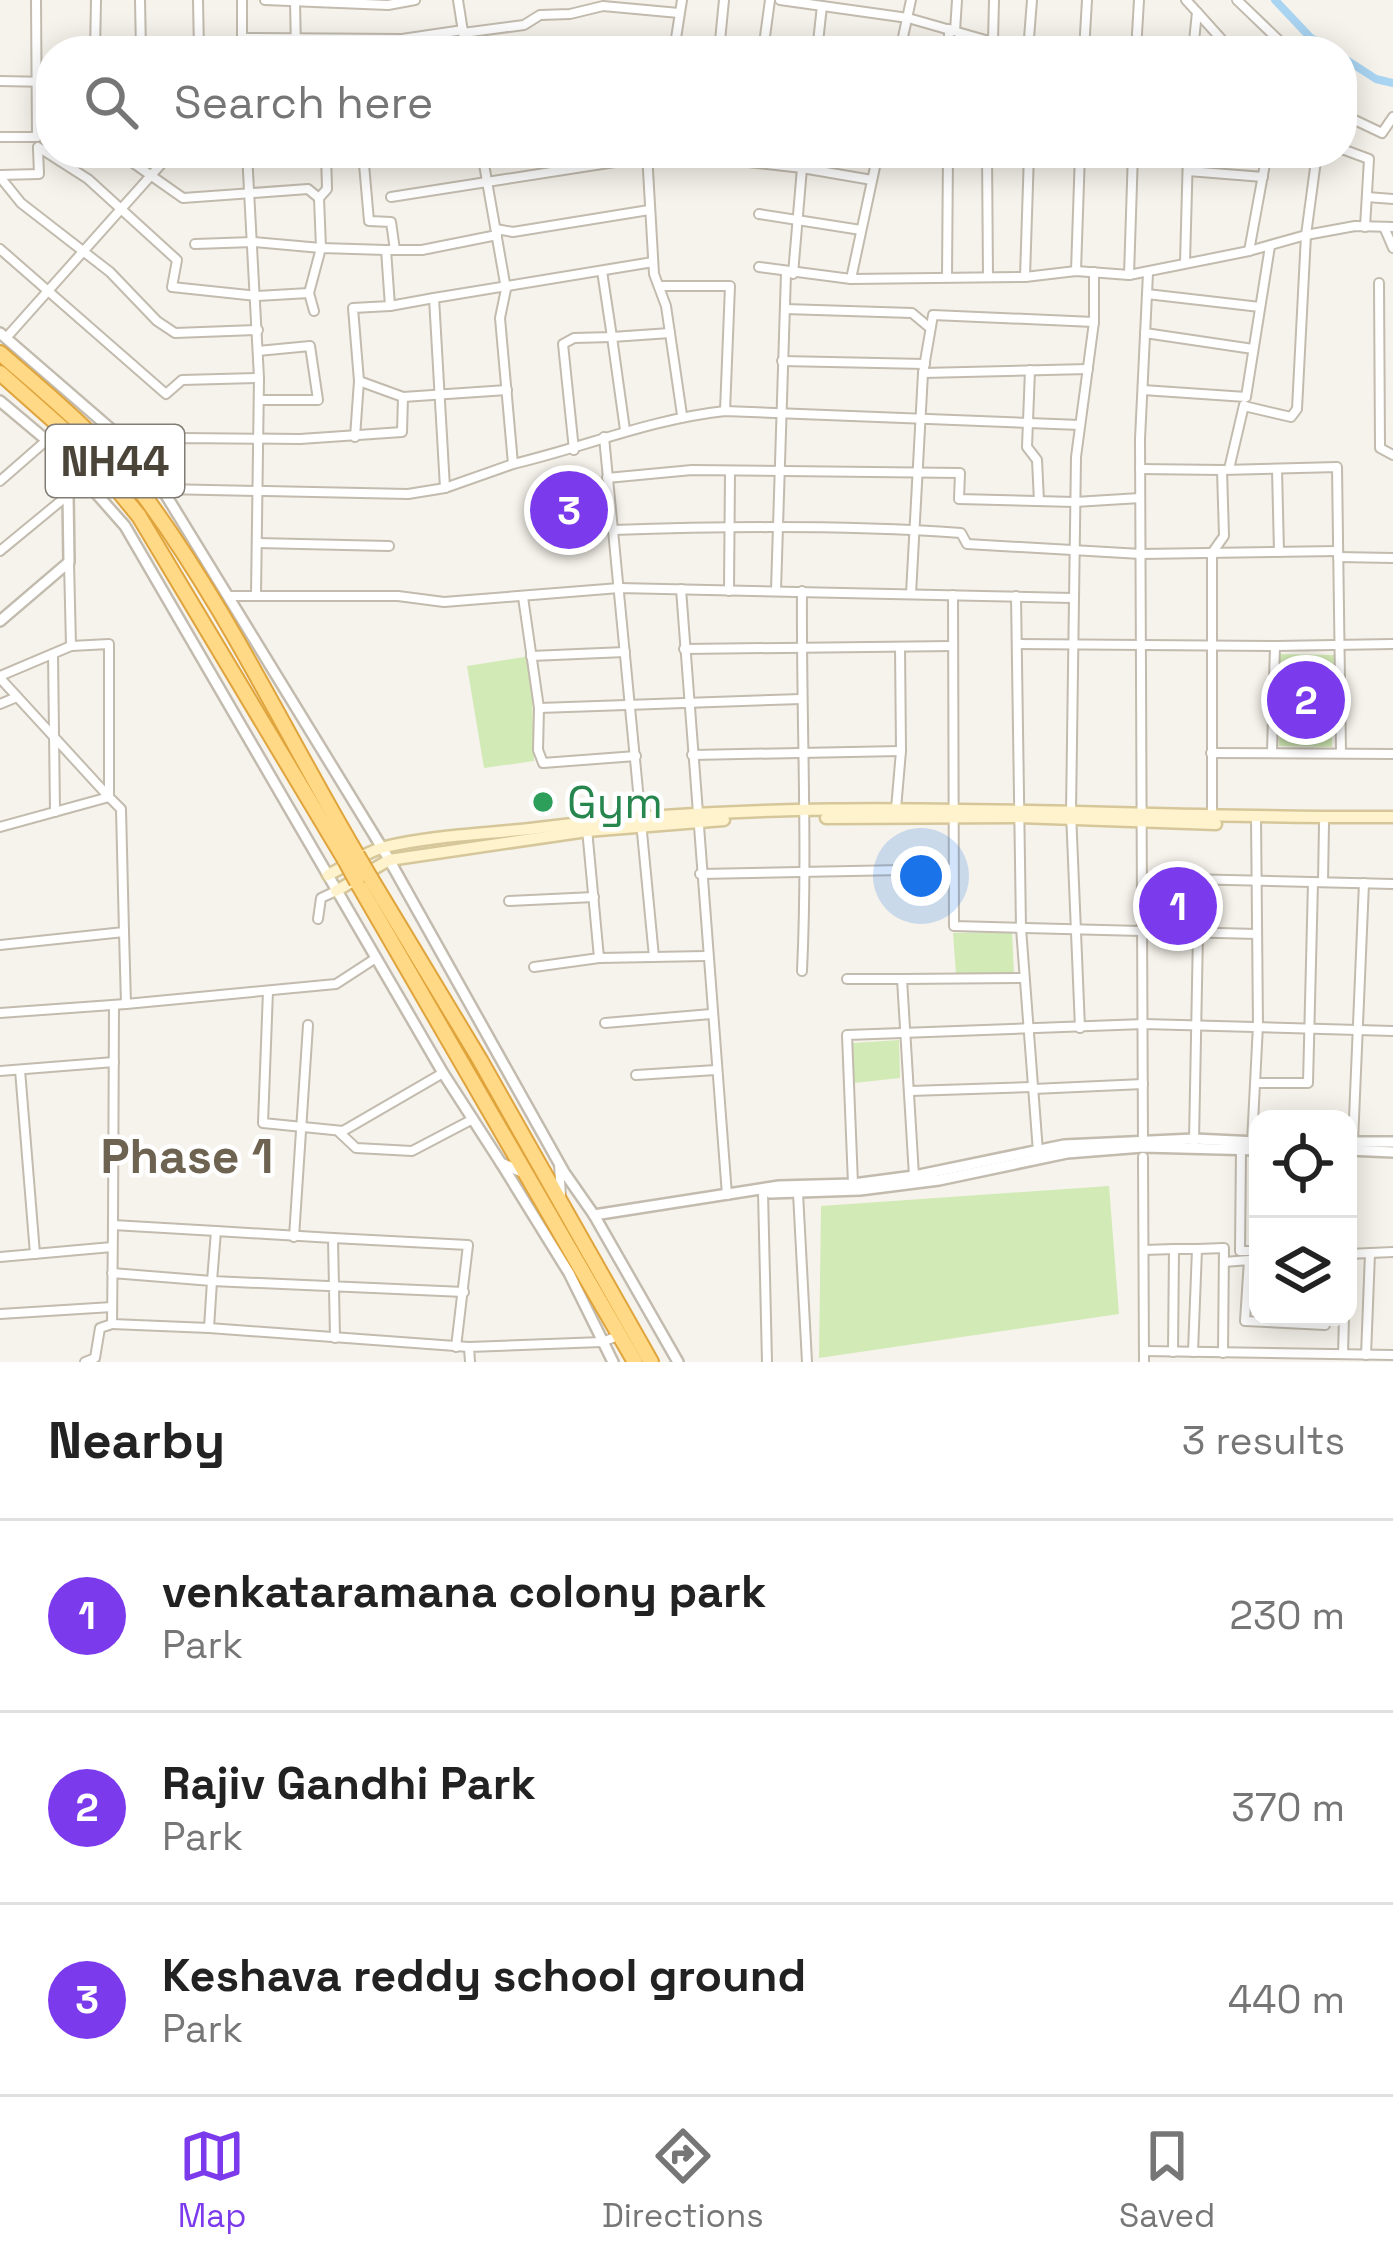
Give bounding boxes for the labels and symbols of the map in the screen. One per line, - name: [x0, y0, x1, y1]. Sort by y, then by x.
- road number: NH44: [46, 425, 184, 497]
- pin: 3: [530, 465, 608, 555]
- pin: 2: [1267, 655, 1345, 745]
- place label: Gym: [567, 774, 663, 831]
- marker: Gym: [530, 789, 556, 815]
- your location: [891, 846, 951, 906]
- pin: 1: [1139, 861, 1217, 951]
- district label: Phase 1: [101, 1126, 273, 1187]

